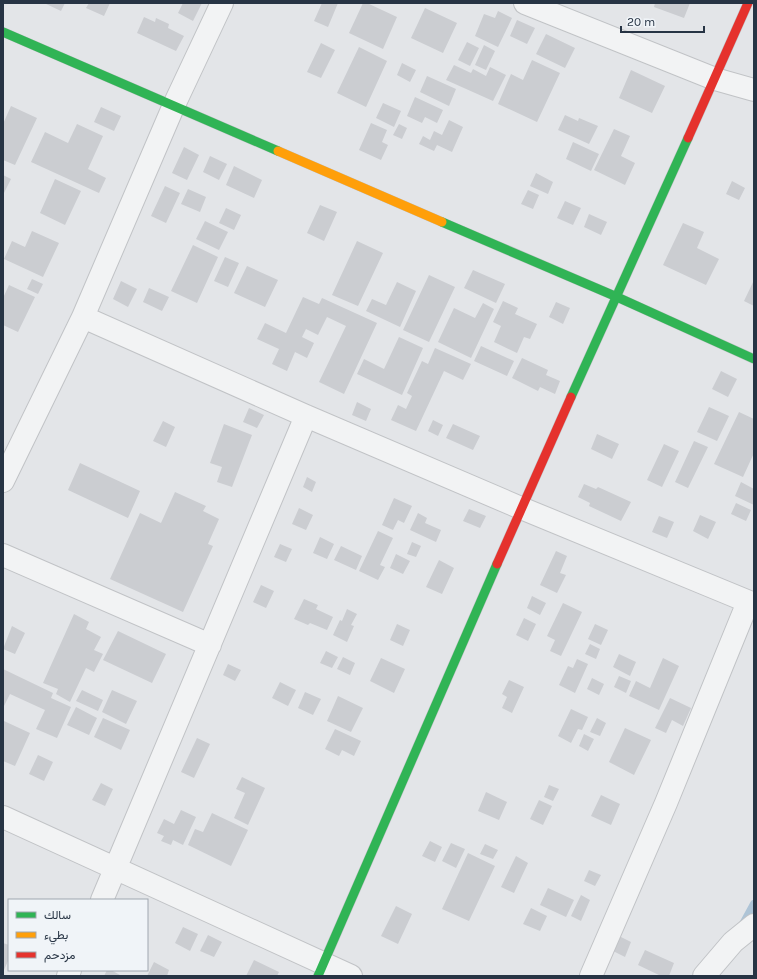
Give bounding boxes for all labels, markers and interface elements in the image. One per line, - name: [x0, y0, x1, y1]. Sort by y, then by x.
- scale bar: [621, 8, 704, 34]
- text: 20 m: [627, 15, 655, 29]
- legend: [8, 899, 148, 971]
- text: سالك: [44, 908, 71, 922]
- text: بطيء: [44, 928, 68, 945]
- text: مزدحم: [44, 948, 75, 963]

